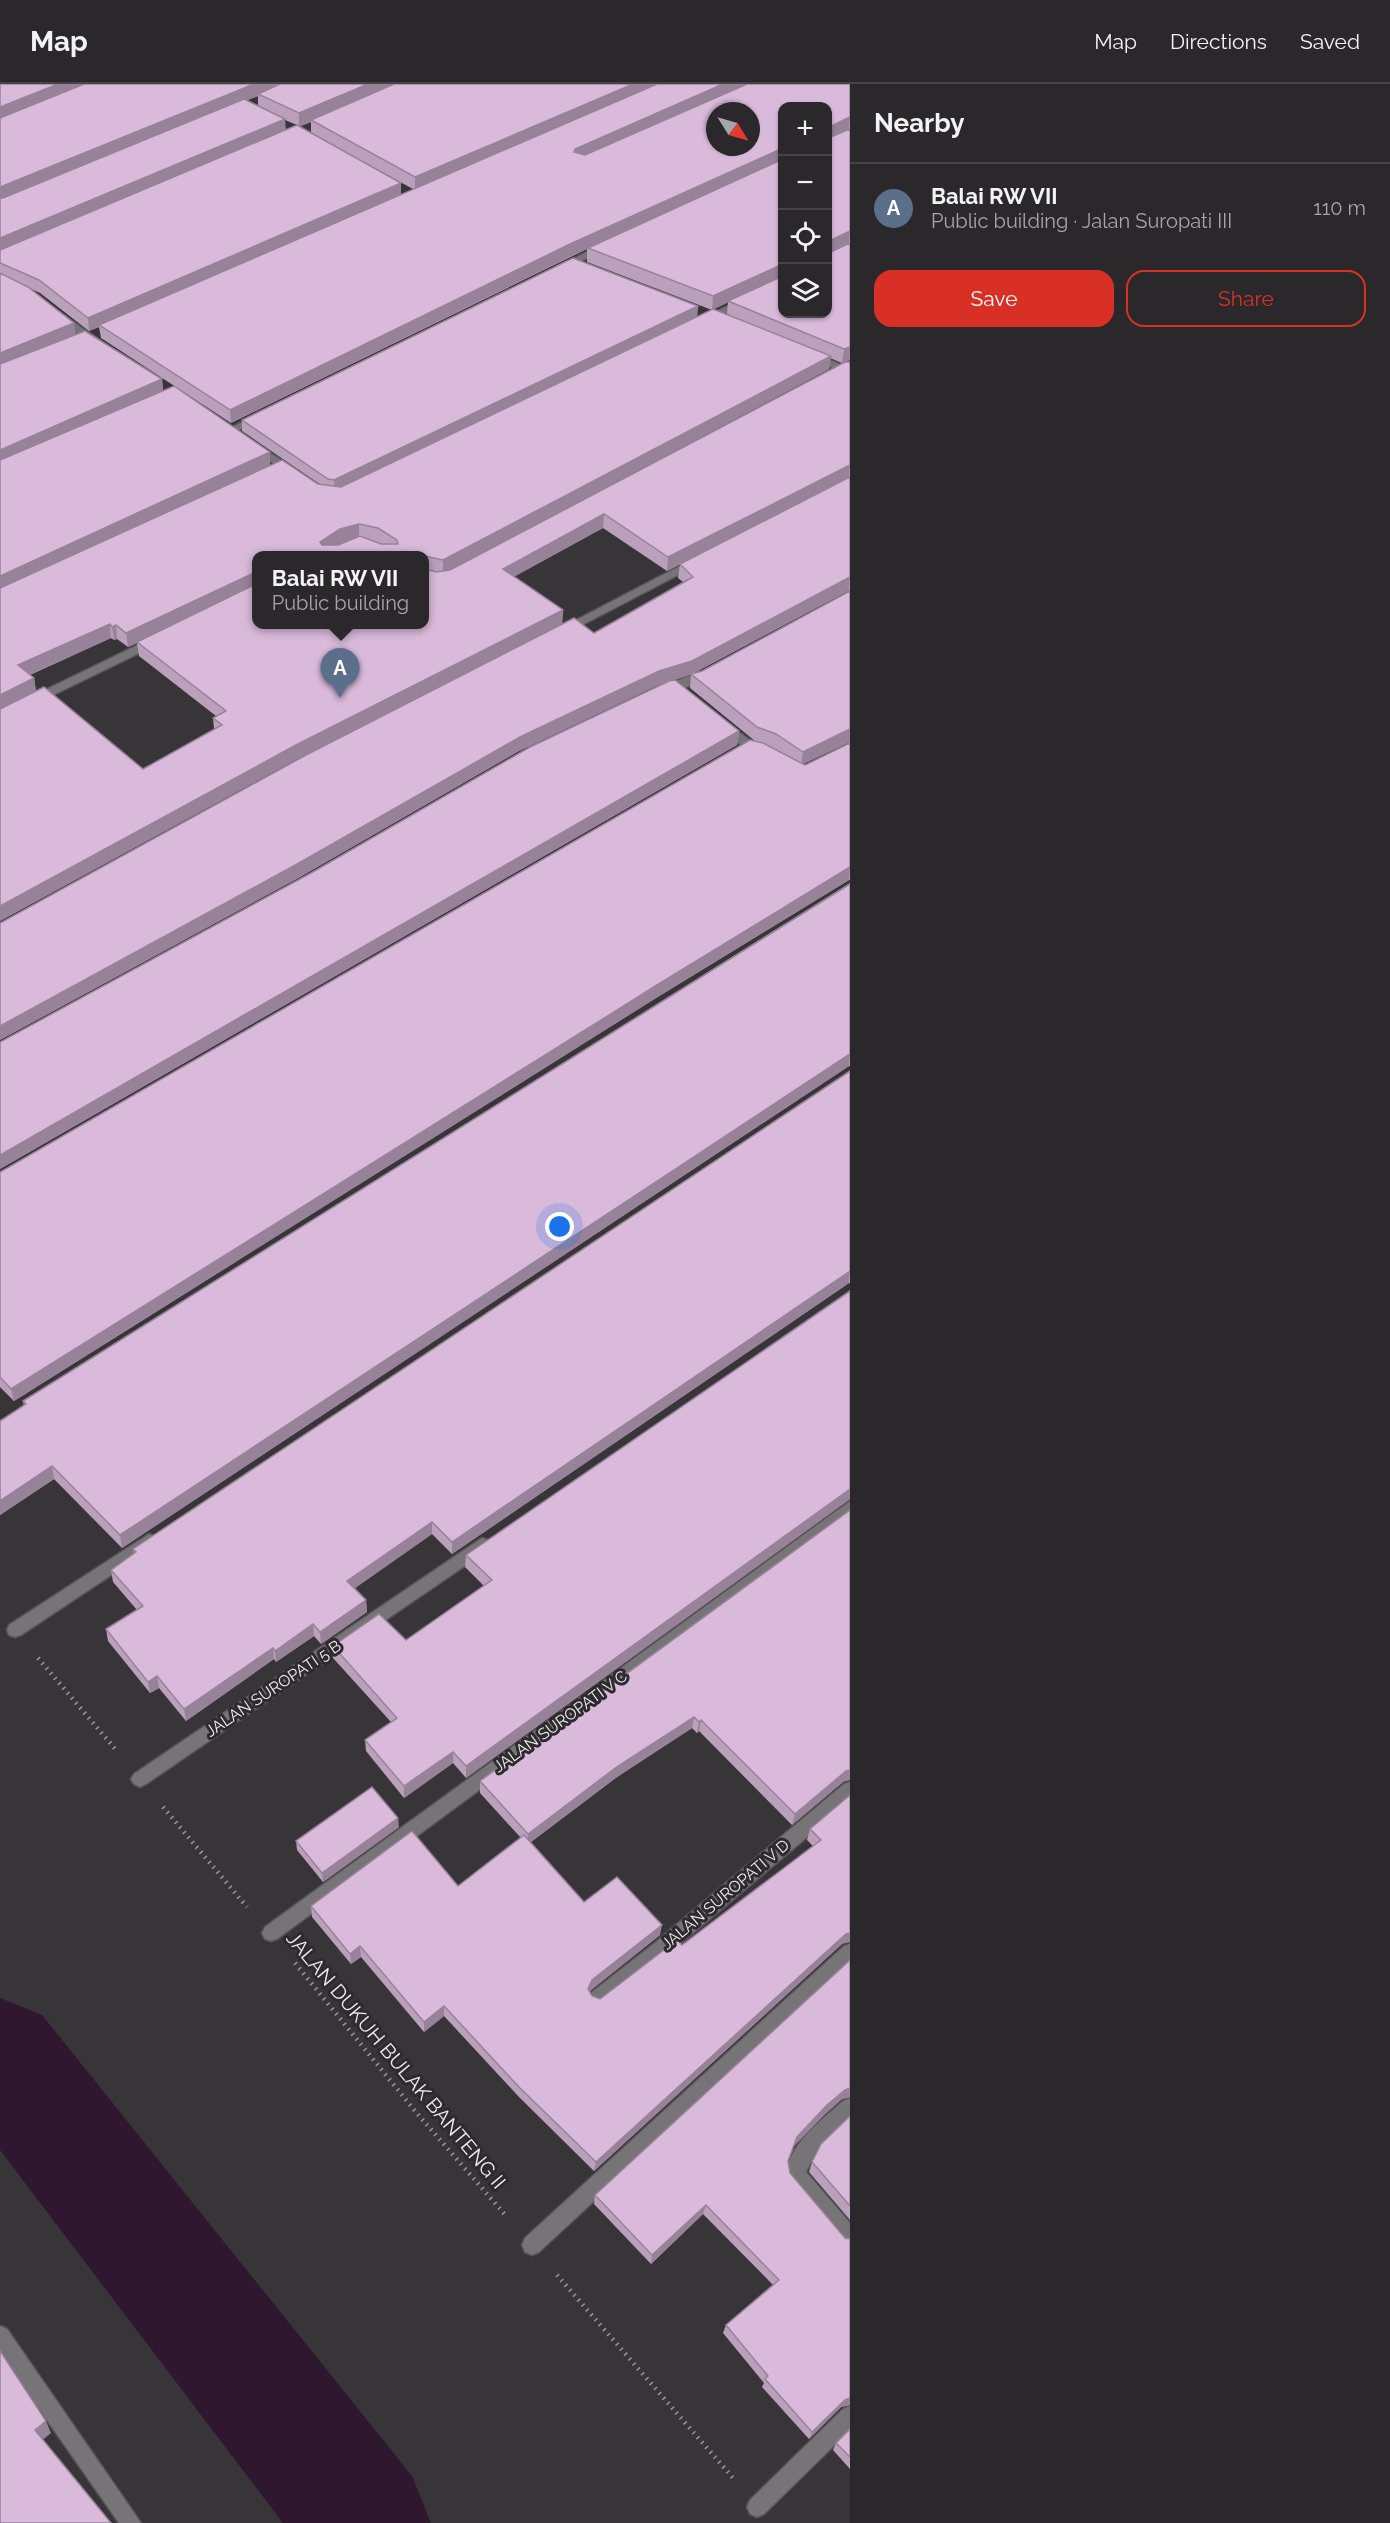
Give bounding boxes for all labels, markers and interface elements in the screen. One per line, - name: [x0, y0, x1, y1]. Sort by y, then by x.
- text: Map: [30, 25, 88, 58]
- text: Map: [1094, 29, 1137, 54]
- text: Directions: [1170, 29, 1267, 54]
- text: Saved: [1300, 29, 1360, 54]
- north arrow: [706, 102, 760, 156]
- map controls: [778, 102, 832, 318]
- button: +: [778, 102, 832, 156]
- text: Nearby: [874, 108, 964, 138]
- button: −: [778, 156, 832, 210]
- text: Balai RW VII: [931, 183, 1058, 209]
- text: A: [887, 196, 900, 220]
- text: 110 m: [1313, 196, 1366, 220]
- text: Public building · Jalan Suropati III: [931, 209, 1232, 233]
- button: locate: [778, 210, 832, 264]
- button: layers: [778, 264, 832, 318]
- button: Save: [874, 270, 1114, 327]
- button: Share: [1126, 270, 1366, 327]
- popup: [252, 551, 429, 629]
- text: Balai RW VII: [272, 565, 398, 591]
- text: Public building: [272, 591, 409, 615]
- pin: A: [320, 648, 360, 698]
- your location: [545, 1212, 574, 1241]
- street label: JALAN SUROPATI 5 B: [202, 1636, 345, 1741]
- street label: JALAN SUROPATI V C: [490, 1667, 631, 1776]
- street label: JALAN SUROPATI V D: [658, 1835, 793, 1953]
- street label: JALAN DUKUH BULAK BANTENG II: [281, 1927, 511, 2193]

